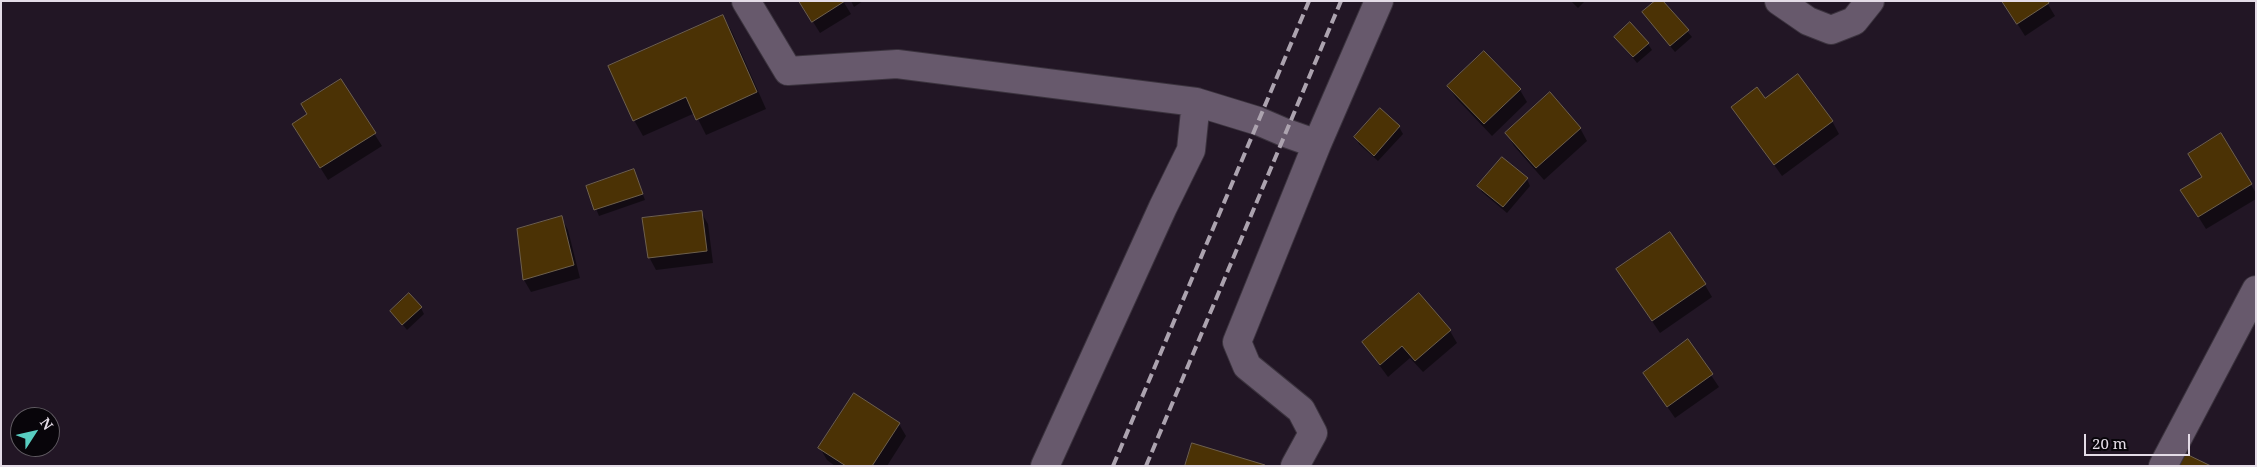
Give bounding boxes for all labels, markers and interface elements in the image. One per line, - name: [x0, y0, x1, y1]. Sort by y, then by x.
- north arrow: [10, 407, 60, 457]
- text: N: [36, 414, 58, 434]
- scale bar: [2087, 424, 2193, 456]
- text: 20 m: [2092, 433, 2127, 453]

